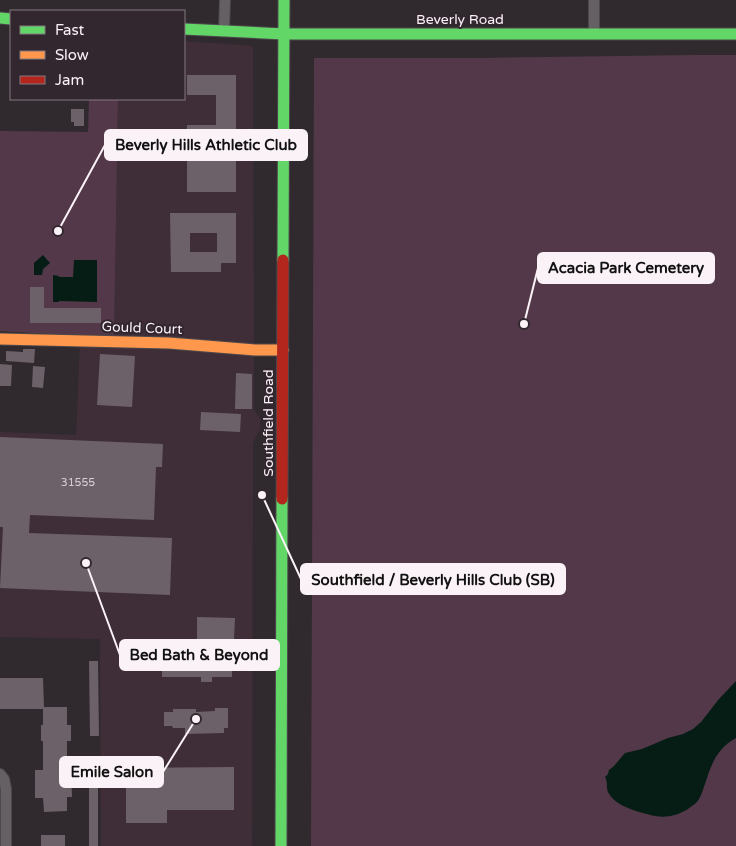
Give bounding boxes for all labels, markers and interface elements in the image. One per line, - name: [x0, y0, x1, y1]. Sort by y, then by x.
- legend: [10, 10, 185, 100]
- street label: Beverly Road: [416, 11, 504, 28]
- text: Fast: [55, 21, 85, 39]
- text: Slow: [55, 46, 89, 64]
- text: Jam: [55, 71, 84, 89]
- callout: Beverly Hills Athletic Club: [105, 130, 307, 160]
- text: Beverly Hills Athletic Club: [115, 136, 298, 155]
- callout: Acacia Park Cemetery: [538, 253, 714, 283]
- text: Acacia Park Cemetery: [548, 259, 704, 278]
- street label: Gould Court: [101, 318, 183, 338]
- street label: Southfield Road: [260, 369, 277, 477]
- house number: 31555: [61, 476, 95, 489]
- callout: Southfield / Beverly Hills Club (SB): [301, 564, 565, 594]
- text: Southfield / Beverly Hills Club (SB): [311, 571, 555, 590]
- callout: Bed Bath & Beyond: [120, 640, 279, 670]
- text: Bed Bath & Beyond: [130, 646, 268, 665]
- callout: Emile Salon: [60, 757, 163, 787]
- text: Emile Salon: [71, 763, 153, 781]

